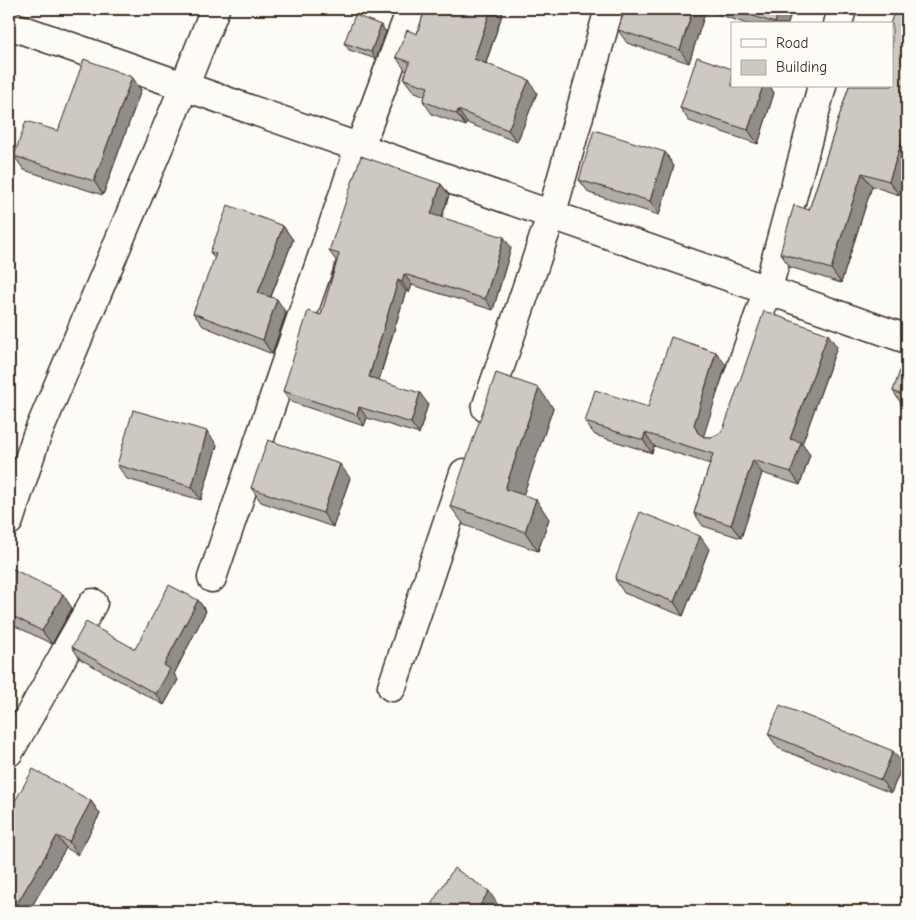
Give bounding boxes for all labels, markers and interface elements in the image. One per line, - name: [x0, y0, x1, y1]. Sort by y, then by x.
- legend: [731, 22, 894, 88]
- text: Road: [776, 34, 808, 52]
- text: Building: [776, 58, 827, 76]

